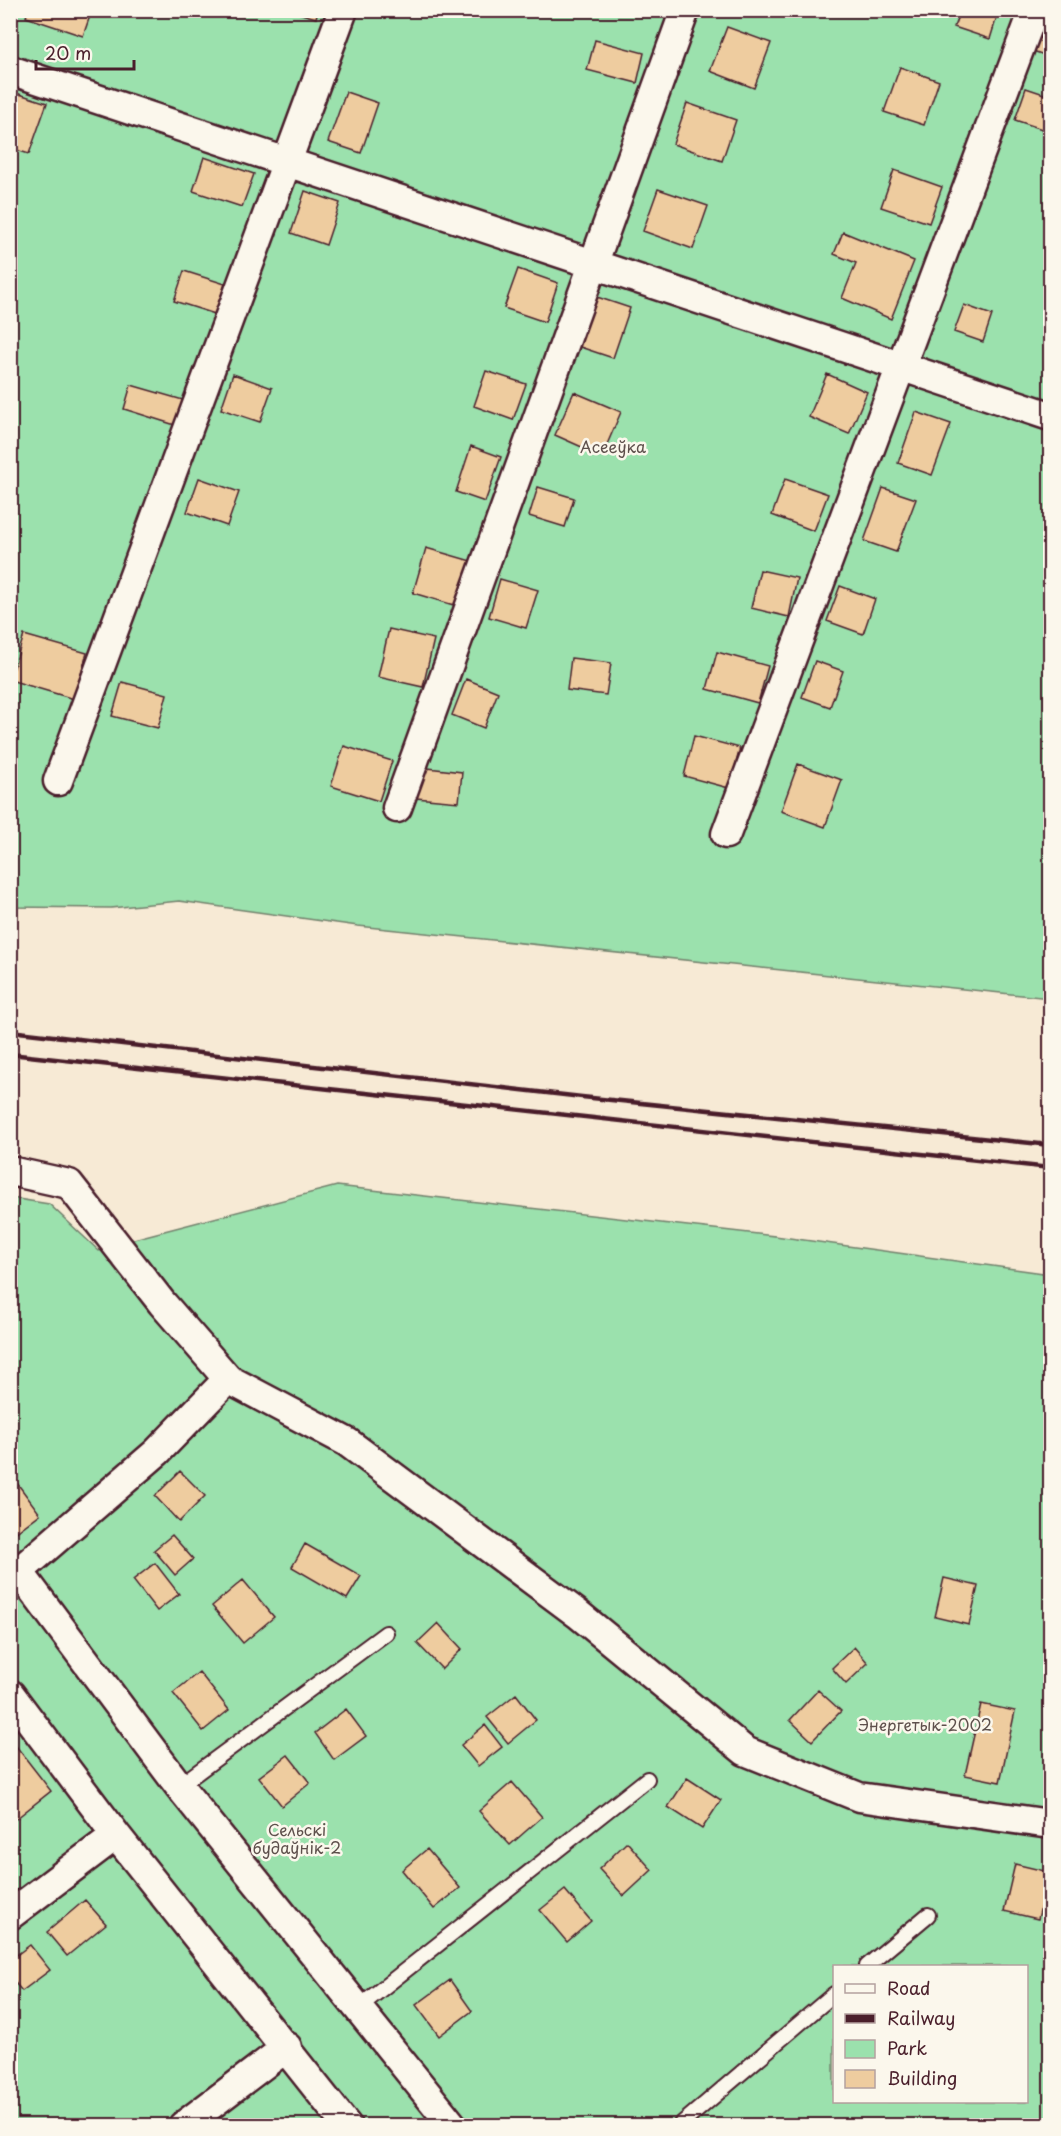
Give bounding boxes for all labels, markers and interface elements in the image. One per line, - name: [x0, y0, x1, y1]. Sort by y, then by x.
- scale bar: [36, 33, 134, 71]
- text: 20 m: [45, 39, 91, 66]
- park label: Асееўка: [580, 434, 646, 458]
- park label: Энергетык-2002: [858, 1712, 992, 1736]
- park label: Сельскі будаўнік-2: [253, 1817, 341, 1859]
- legend: [833, 1965, 1028, 2103]
- text: Road: [887, 1974, 931, 2001]
- text: Railway: [887, 2004, 955, 2031]
- text: Park: [887, 2034, 927, 2061]
- text: Building: [887, 2064, 957, 2091]

